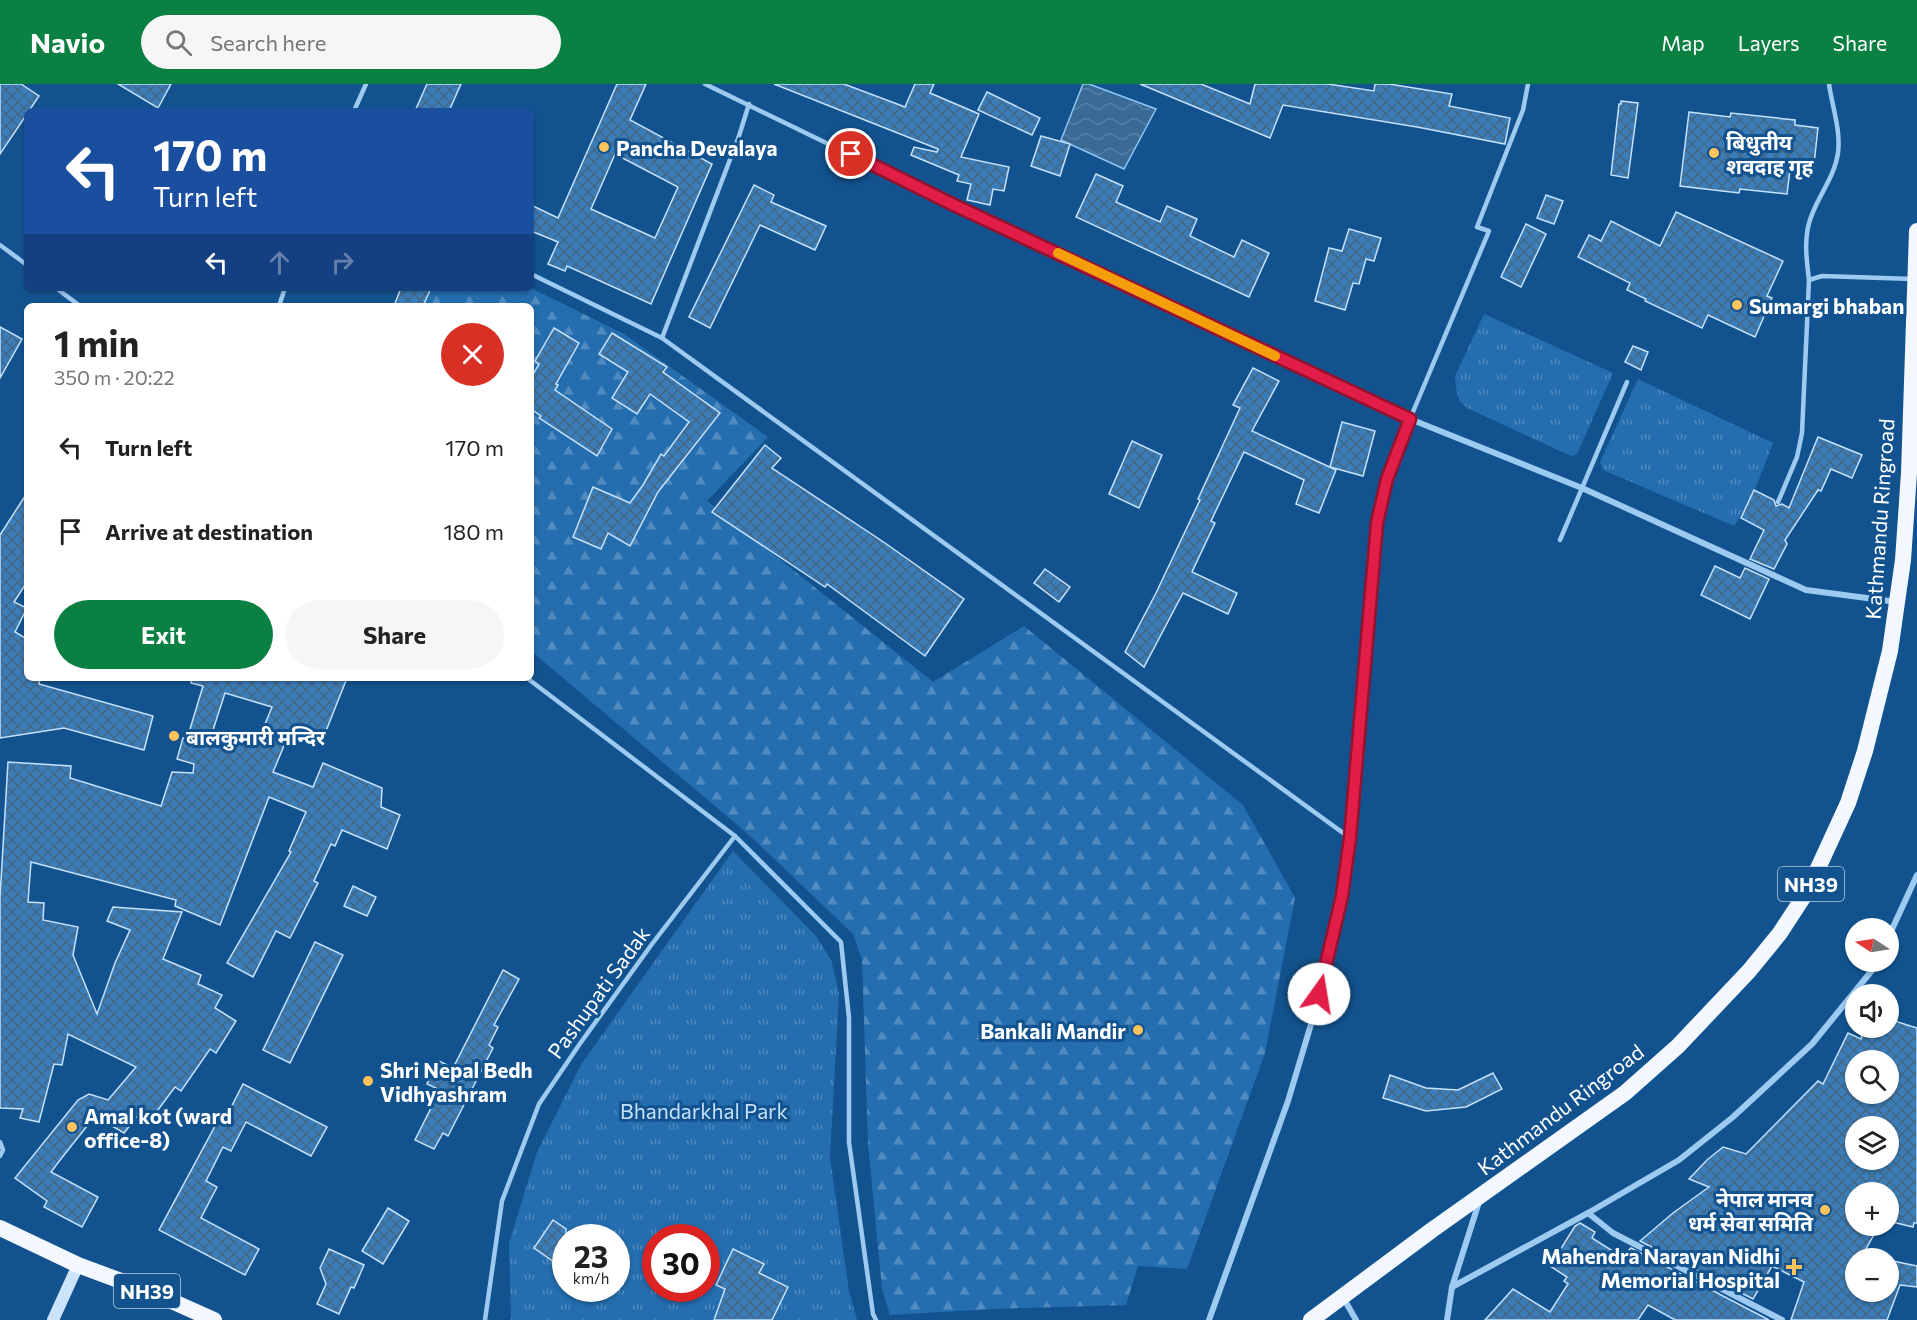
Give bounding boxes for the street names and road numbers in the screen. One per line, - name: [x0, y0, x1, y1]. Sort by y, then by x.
- street label: Kathmandu Ringroad: [1860, 418, 1898, 620]
- road number: NH39: [1778, 867, 1844, 901]
- street label: Pashupati Sadak: [542, 921, 654, 1063]
- street label: Kathmandu Ringroad: [1472, 1038, 1648, 1180]
- road number: NH39: [114, 1274, 180, 1308]

